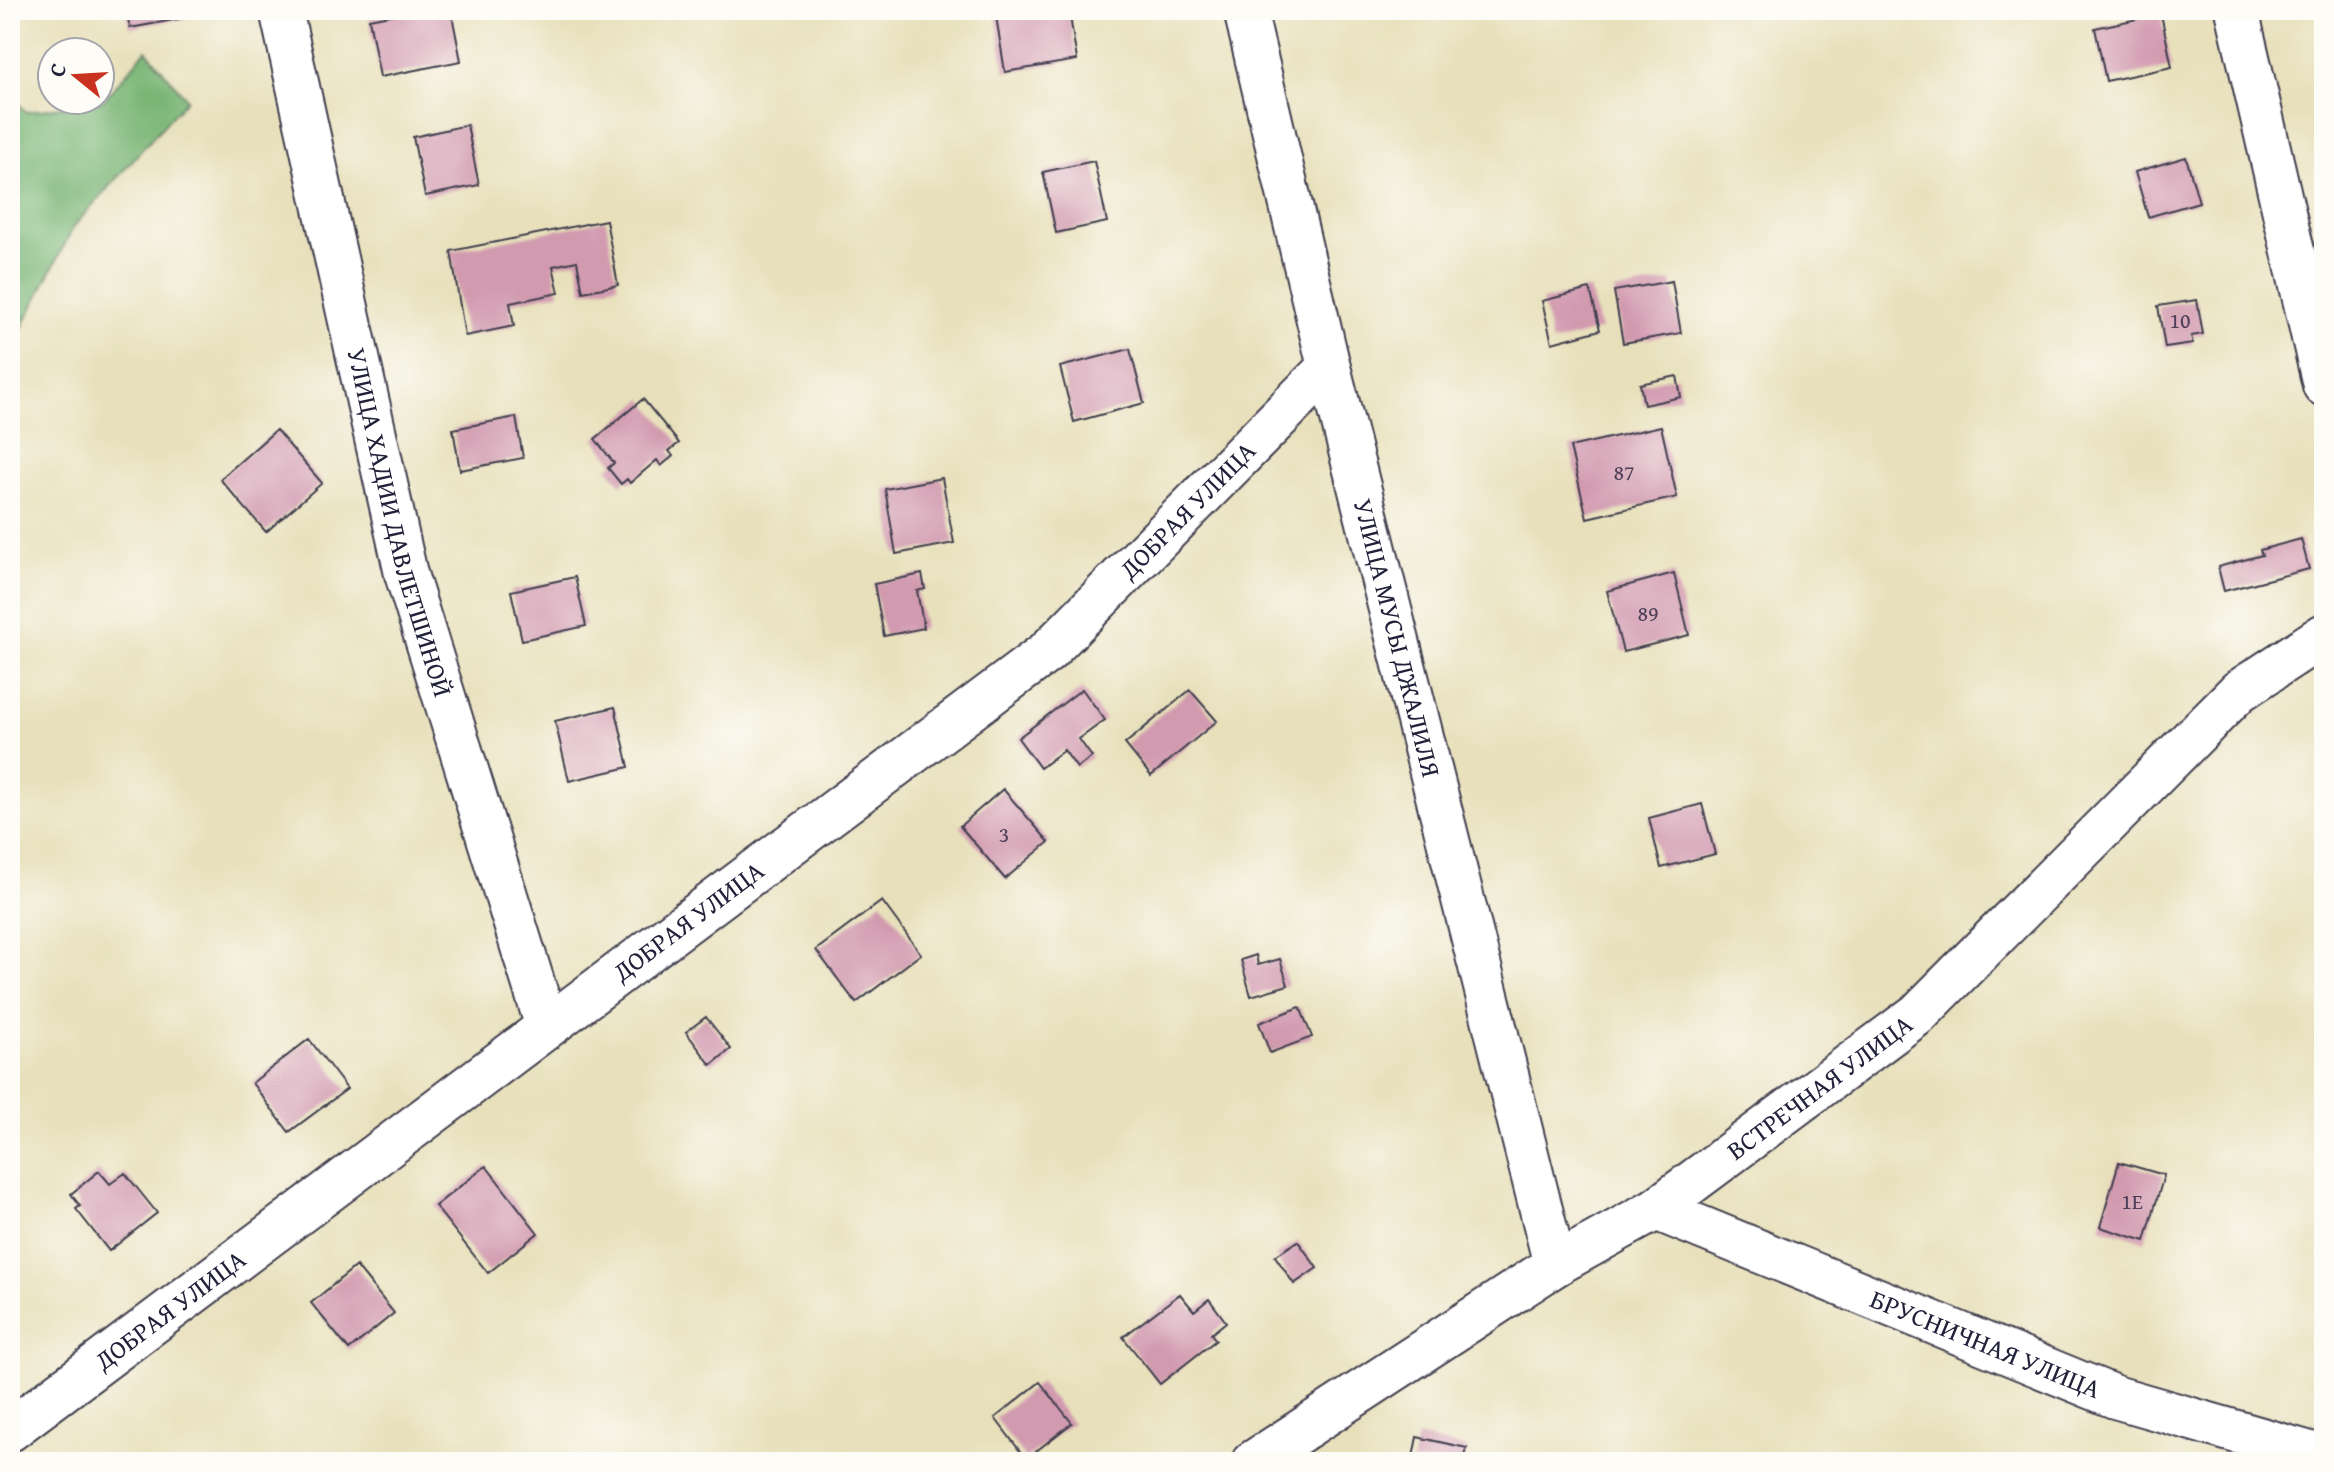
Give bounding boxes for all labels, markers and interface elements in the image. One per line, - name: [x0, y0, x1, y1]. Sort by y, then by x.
- north arrow: [36, 36, 116, 116]
- text: С: [40, 59, 74, 81]
- house number: 10: [2169, 304, 2191, 336]
- street label: УЛИЦА ХАДИИ ДАВЛЕТШИНОЙ: [337, 344, 463, 702]
- street label: ДОБРАЯ УЛИЦА: [1109, 432, 1264, 588]
- house number: 87: [1613, 456, 1635, 488]
- street label: УЛИЦА МУСЫ ДЖАЛИЛЯ: [1344, 494, 1451, 781]
- house number: 89: [1637, 597, 1659, 629]
- house number: 3: [999, 818, 1009, 850]
- street label: ДОБРАЯ УЛИЦА: [603, 851, 772, 991]
- street label: ВСТРЕЧНАЯ УЛИЦА: [1718, 1004, 1921, 1169]
- house number: 1Е: [2121, 1185, 2143, 1217]
- street label: ДОБРАЯ УЛИЦА: [85, 1240, 254, 1380]
- street label: БРУСНИЧНАЯ УЛИЦА: [1864, 1279, 2107, 1408]

